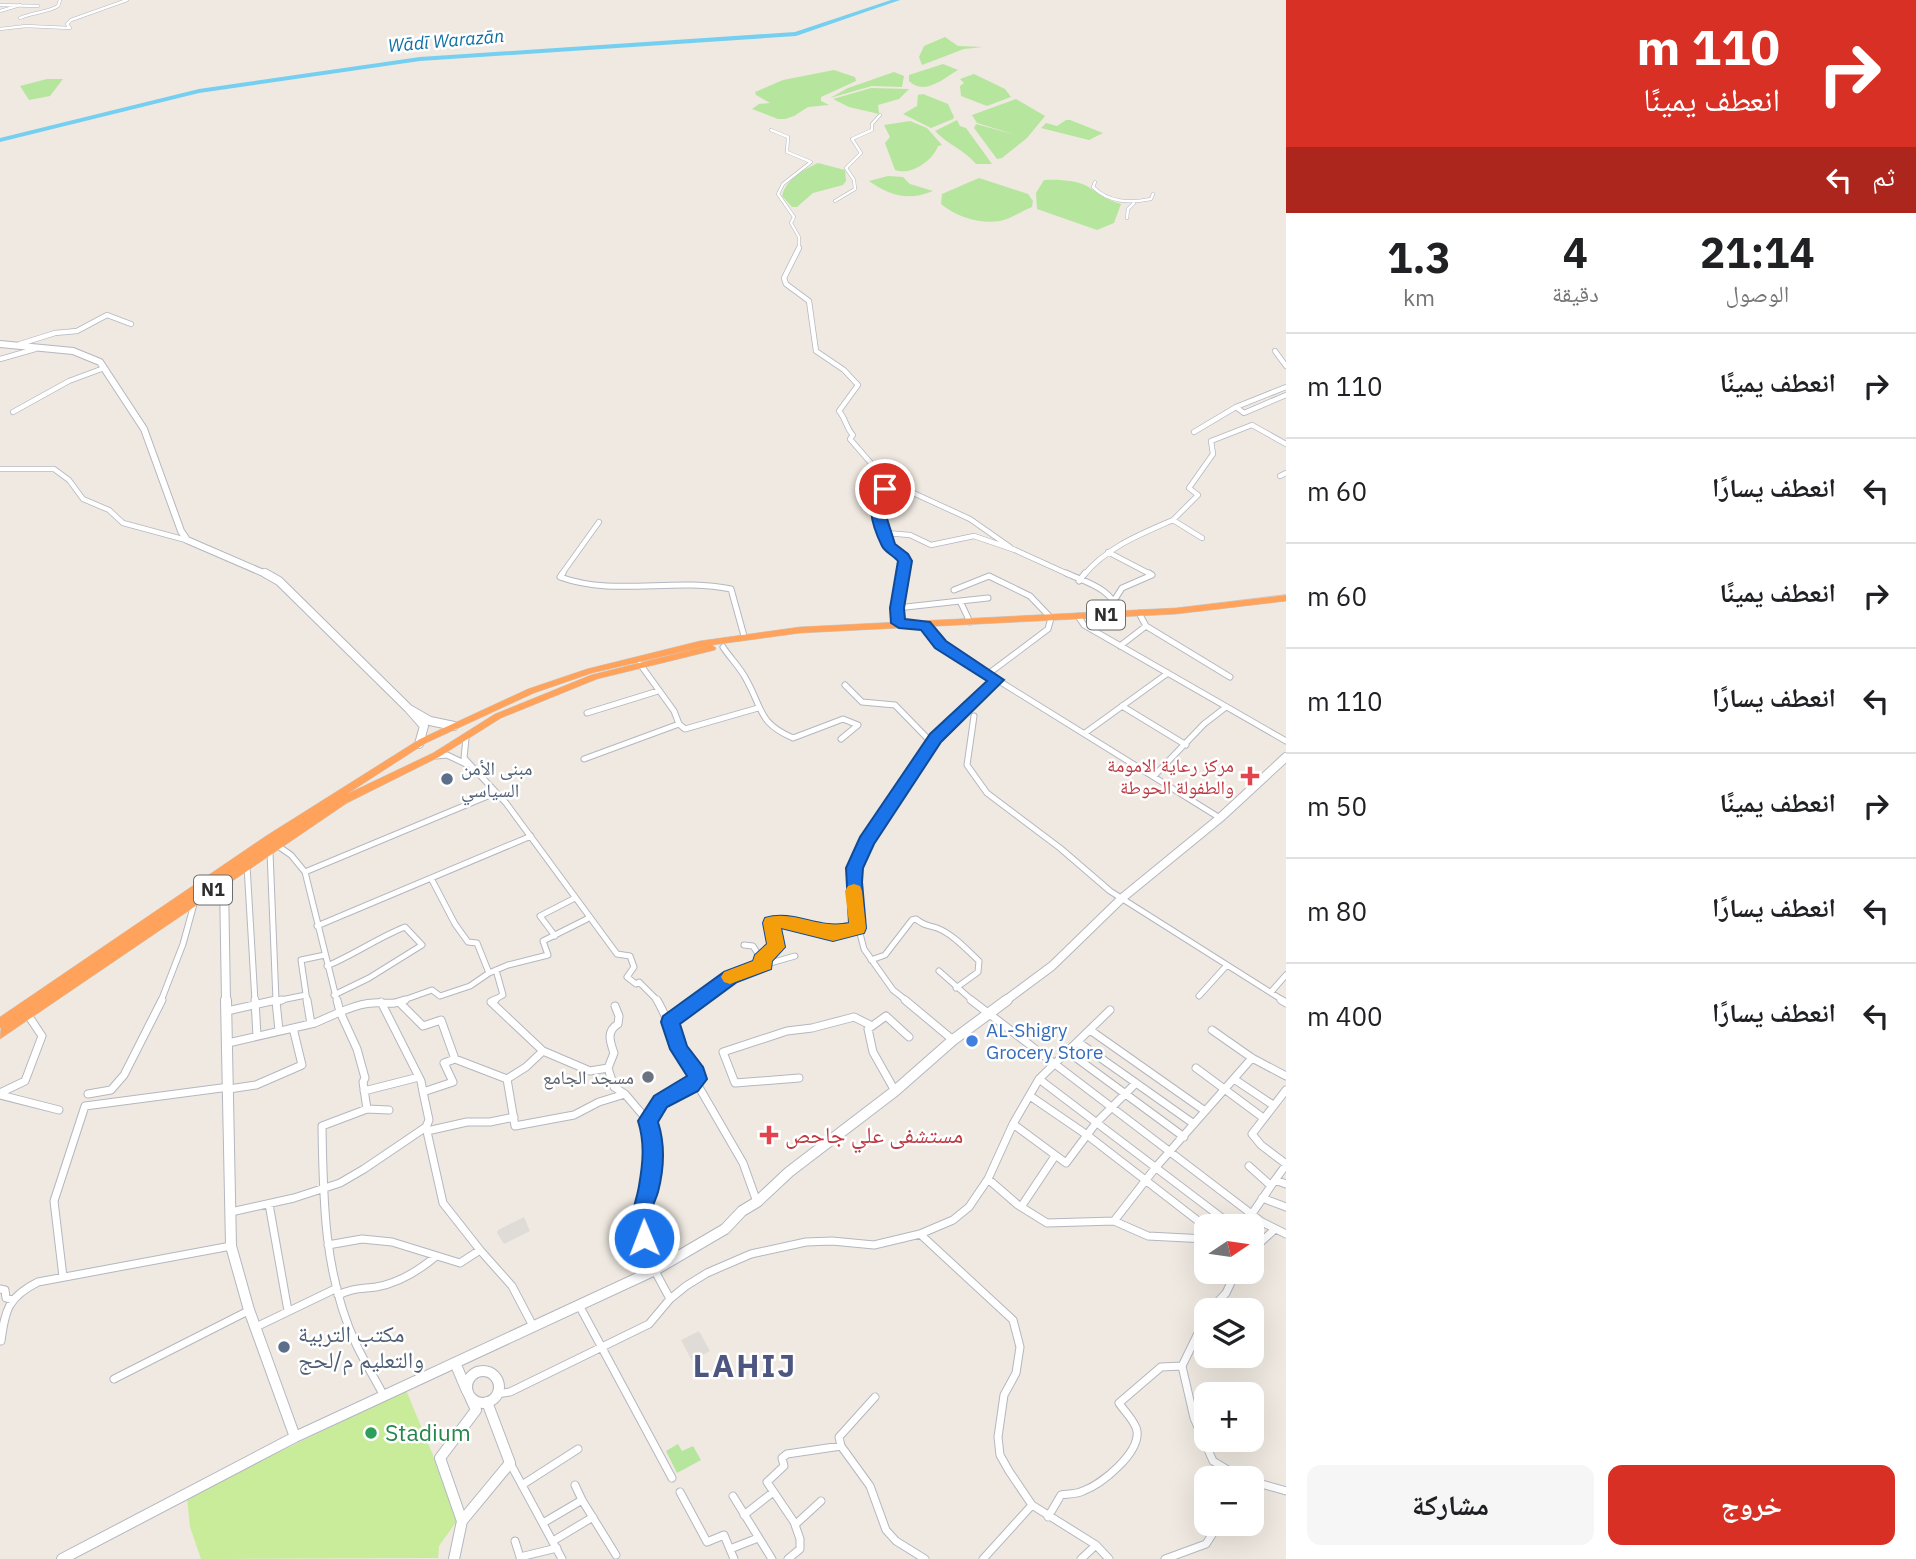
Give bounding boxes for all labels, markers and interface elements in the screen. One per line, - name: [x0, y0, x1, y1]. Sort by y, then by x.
- text: 110 m: [1636, 15, 1780, 78]
- water label: Wādī Warazān: [387, 24, 505, 57]
- icon: right: [1804, 28, 1895, 119]
- text: انعطف يمينًا: [1643, 78, 1780, 120]
- text: ثم: [1872, 159, 1895, 193]
- icon: left: [1820, 161, 1858, 199]
- text: 4: [1563, 225, 1588, 280]
- text: 21:14: [1700, 225, 1815, 280]
- text: 1.3: [1387, 230, 1451, 285]
- text: دقيقة: [1552, 278, 1599, 308]
- text: الوصول: [1726, 278, 1789, 308]
- text: km: [1403, 282, 1435, 312]
- text: انعطف يمينًا: [1720, 365, 1836, 399]
- icon: right: [1857, 367, 1895, 405]
- text: 110 m: [1307, 369, 1383, 403]
- pin: [855, 459, 915, 519]
- icon: arrive: [866, 470, 904, 508]
- text: انعطف يسارًا: [1712, 470, 1836, 504]
- icon: left: [1857, 472, 1895, 510]
- text: 60 m: [1307, 474, 1367, 508]
- text: انعطف يمينًا: [1720, 575, 1836, 609]
- icon: right: [1857, 577, 1895, 615]
- text: 60 m: [1307, 579, 1367, 613]
- road number: N1: [1087, 600, 1125, 630]
- text: انعطف يسارًا: [1712, 680, 1836, 714]
- icon: left: [1857, 682, 1895, 720]
- text: 110 m: [1307, 684, 1383, 718]
- place label: مركز رعاية الامومة والطفولة الحوطة: [1107, 753, 1234, 799]
- place label: مبنى الأمن السياسي: [461, 756, 532, 806]
- marker: مركز رعاية الامومة والطفولة الحوطة: [1240, 766, 1260, 786]
- marker: مبنى الأمن السياسي: [439, 771, 455, 787]
- text: انعطف يمينًا: [1720, 785, 1836, 819]
- icon: right: [1857, 787, 1895, 825]
- text: 50 m: [1307, 789, 1367, 823]
- road number: N1: [194, 876, 232, 904]
- text: انعطف يسارًا: [1712, 890, 1836, 924]
- icon: left: [1857, 892, 1895, 930]
- text: 80 m: [1307, 894, 1367, 928]
- text: انعطف يسارًا: [1712, 995, 1836, 1029]
- icon: left: [1857, 997, 1895, 1035]
- text: 400 m: [1307, 999, 1383, 1033]
- place label: AL-Shigry Grocery Store: [986, 1018, 1103, 1064]
- marker: AL-Shigry Grocery Store: [964, 1033, 980, 1049]
- place label: مسجد الجامع: [543, 1065, 634, 1090]
- marker: مسجد الجامع: [640, 1069, 656, 1085]
- place label: مستشفى علي جاحص: [785, 1119, 963, 1154]
- marker: مستشفى علي جاحص: [759, 1125, 779, 1145]
- position arrow: [607, 1201, 681, 1275]
- north arrow: [1194, 1214, 1264, 1284]
- map controls: [1194, 1214, 1264, 1536]
- button: layers: [1194, 1298, 1264, 1368]
- place label: مكتب التربية والتعليم م/لحج: [298, 1318, 424, 1376]
- marker: مكتب التربية والتعليم م/لحج: [276, 1339, 292, 1355]
- district label: LAHIJ: [693, 1344, 797, 1386]
- button: +: [1194, 1382, 1264, 1452]
- place label: Stadium: [385, 1417, 471, 1447]
- marker: Stadium: [363, 1425, 379, 1441]
- button: مشاركة: [1307, 1465, 1594, 1545]
- button: خروج: [1608, 1465, 1895, 1545]
- button: −: [1194, 1466, 1264, 1536]

